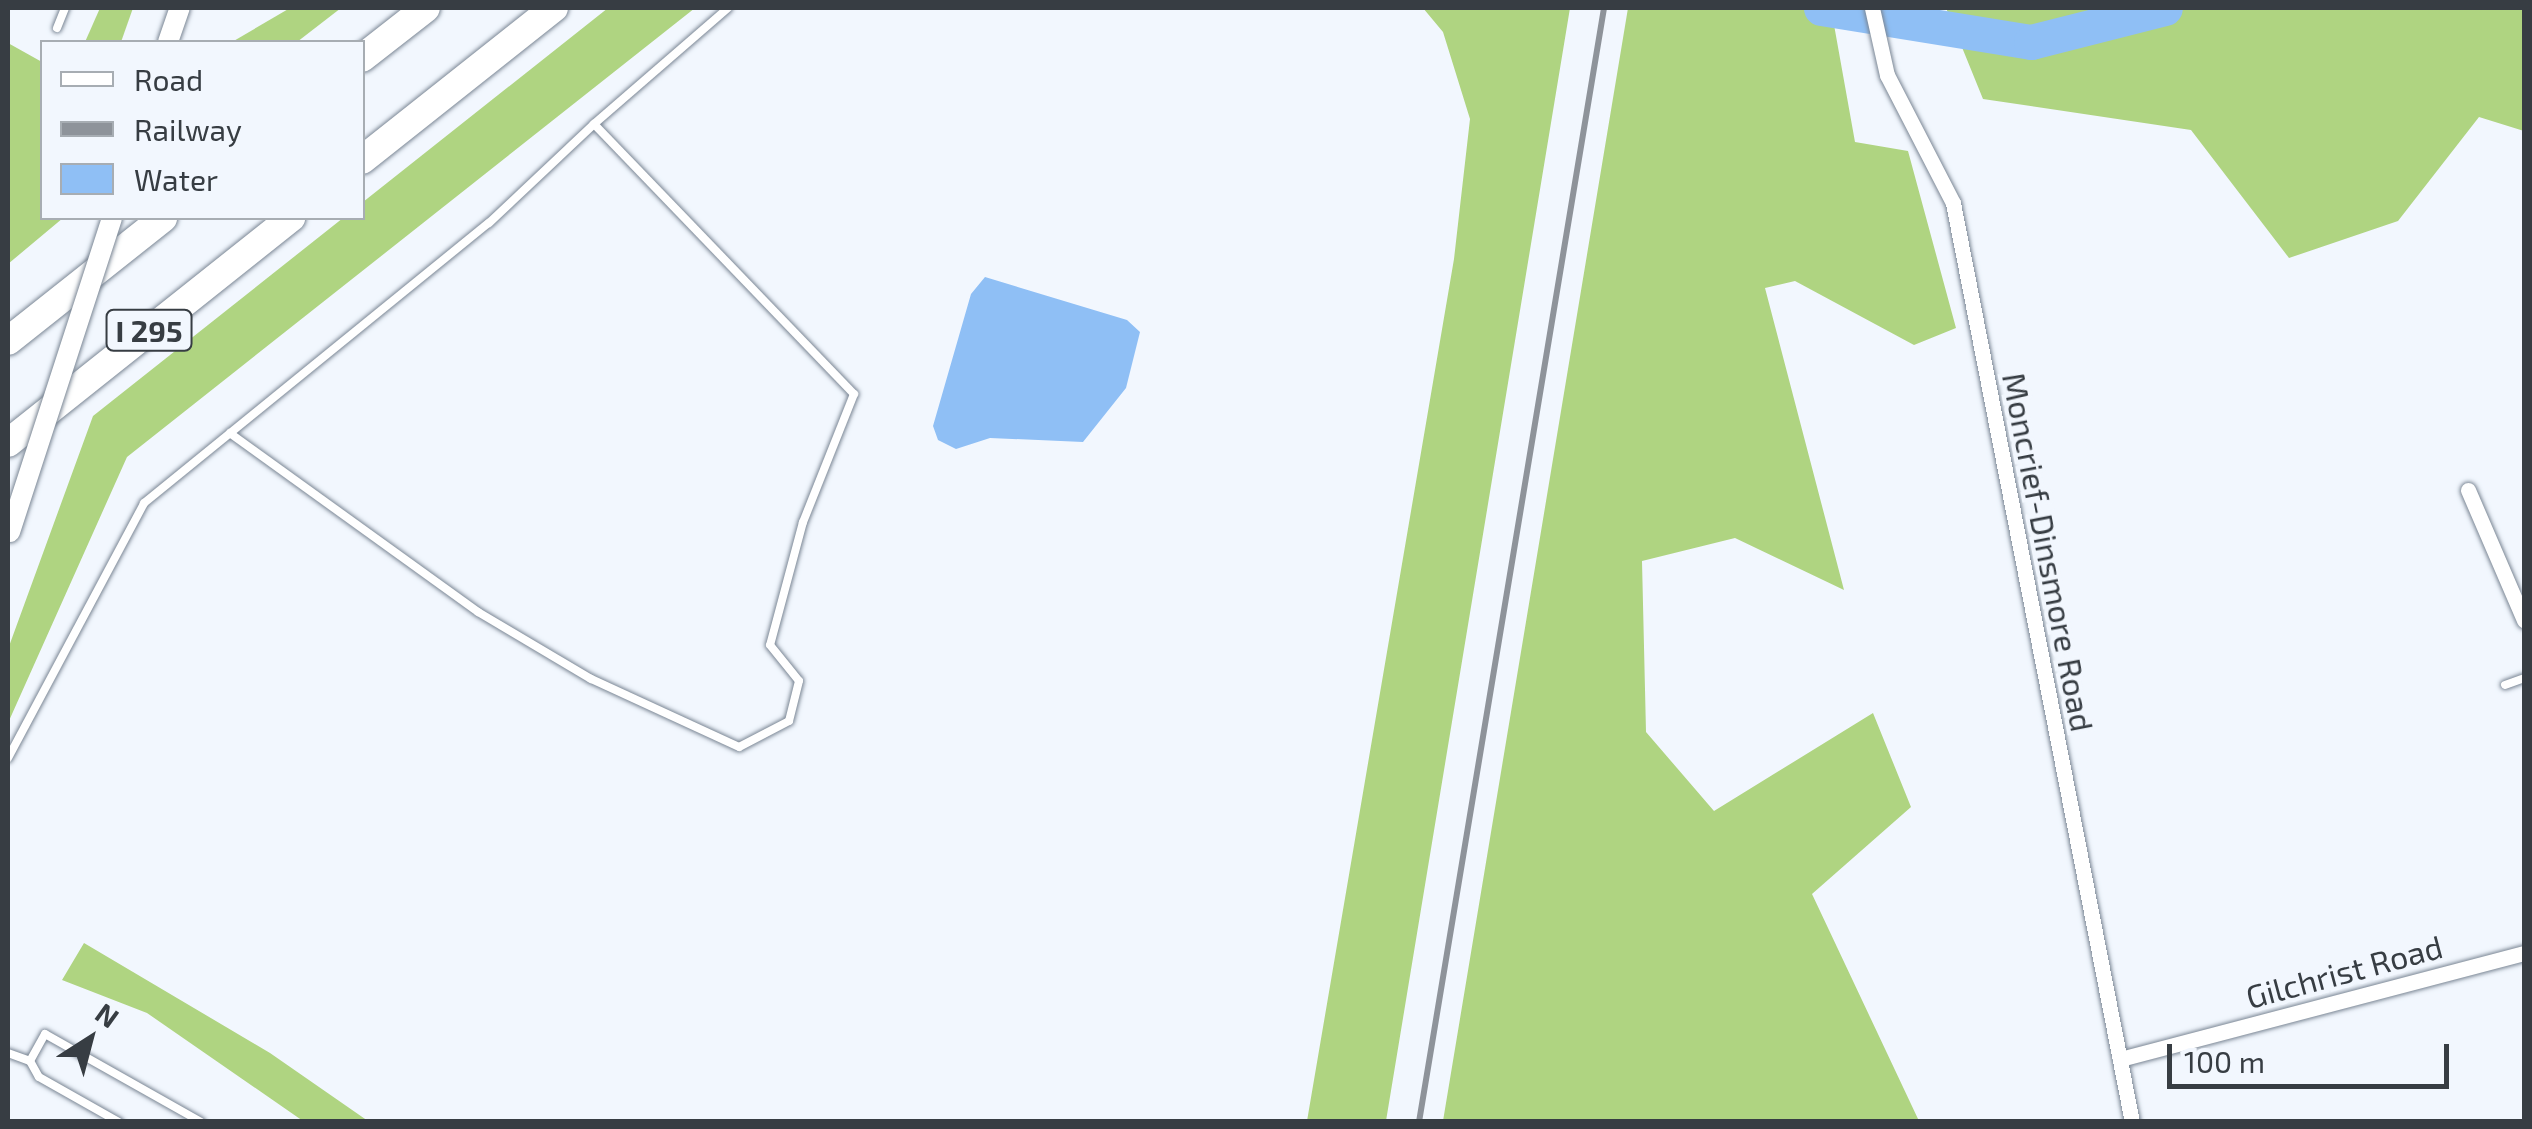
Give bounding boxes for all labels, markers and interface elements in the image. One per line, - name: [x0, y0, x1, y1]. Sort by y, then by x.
- legend: [40, 40, 365, 220]
- text: Road: [134, 61, 203, 97]
- text: Railway: [134, 111, 242, 147]
- text: Water: [134, 161, 218, 197]
- road number: I 295: [104, 305, 194, 355]
- street label: Moncrief-Dinsmore Road: [1995, 369, 2103, 735]
- street label: Gilchrist Road: [2242, 926, 2446, 1016]
- north arrow: [40, 989, 140, 1089]
- text: N: [89, 995, 126, 1034]
- scale bar: [2172, 1024, 2454, 1086]
- text: 100 m: [2184, 1043, 2265, 1079]

